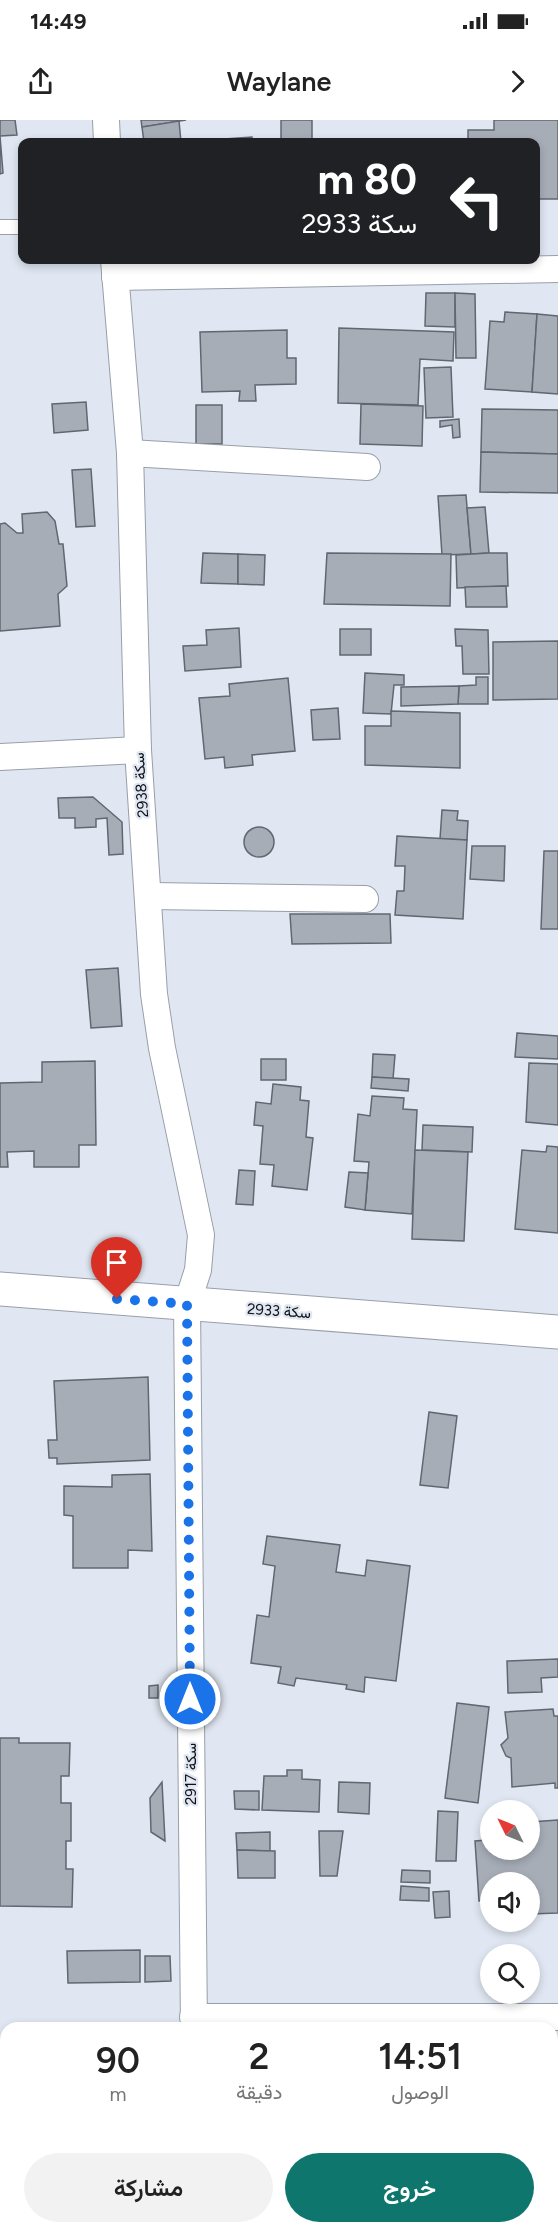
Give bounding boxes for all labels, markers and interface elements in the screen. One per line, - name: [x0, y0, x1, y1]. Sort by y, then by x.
- text: 14:49: [30, 8, 87, 35]
- icon: share: [24, 65, 57, 98]
- text: Waylane: [227, 65, 331, 98]
- icon: forward: [501, 65, 534, 98]
- text: 80 m: [317, 154, 417, 205]
- icon: left: [438, 162, 516, 240]
- text: سكة 2933: [301, 207, 417, 240]
- street label: سكة 2938: [130, 752, 152, 818]
- pin: [91, 1237, 142, 1299]
- icon: arrive: [100, 1246, 133, 1279]
- street label: سكة 2933: [246, 1300, 312, 1322]
- position arrow: [158, 1667, 222, 1731]
- street label: سكة 2917: [182, 1743, 200, 1805]
- north arrow: [480, 1800, 540, 1860]
- map controls: [480, 1800, 540, 2004]
- button: sound: [480, 1872, 540, 1932]
- button: search: [480, 1944, 540, 2004]
- text: 2: [249, 2035, 269, 2078]
- text: 14:51: [378, 2035, 462, 2078]
- text: 90: [96, 2039, 140, 2082]
- text: دقيقة: [236, 2080, 282, 2104]
- text: الوصول: [391, 2080, 449, 2104]
- text: m: [109, 2082, 126, 2106]
- button: مشاركة: [24, 2153, 273, 2222]
- button: خروج: [285, 2153, 534, 2222]

